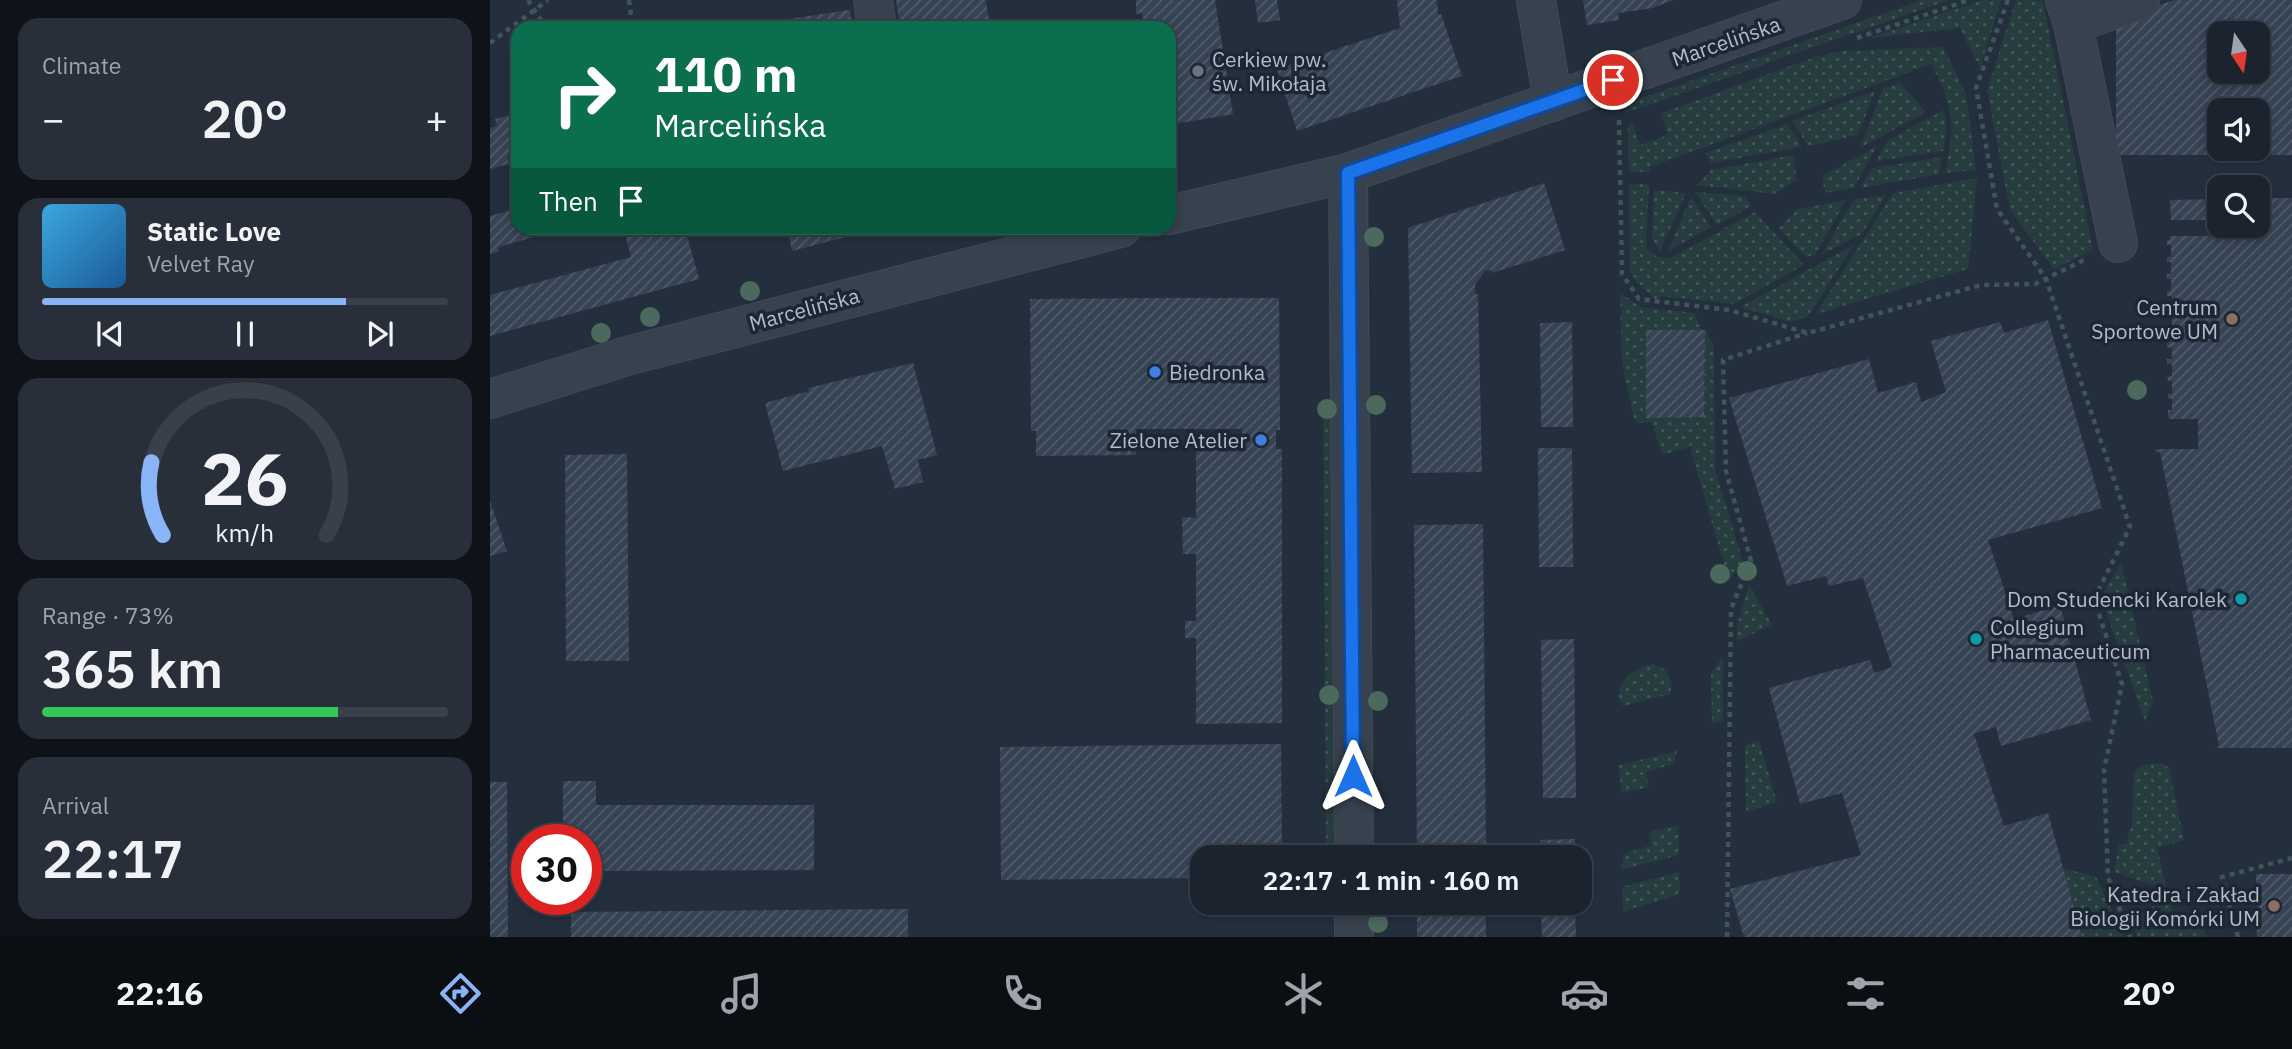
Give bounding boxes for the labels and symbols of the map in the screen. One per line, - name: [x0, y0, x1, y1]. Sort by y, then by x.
- street label: Marcelińska: [1668, 9, 1784, 73]
- north arrow: [2207, 21, 2270, 84]
- place label: Cerkiew pw. św. Mikołaja: [1212, 45, 1327, 97]
- pin: [1583, 50, 1643, 110]
- marker: Cerkiew pw. św. Mikołaja: [1190, 63, 1206, 79]
- street label: Marcelińska: [746, 281, 862, 337]
- place label: Centrum Sportowe UM: [2091, 293, 2218, 345]
- marker: Centrum Sportowe UM: [2224, 311, 2240, 327]
- place label: Biedronka: [1169, 358, 1265, 386]
- marker: Biedronka: [1147, 364, 1163, 380]
- place label: Zielone Atelier: [1110, 426, 1247, 454]
- marker: Zielone Atelier: [1253, 432, 1269, 448]
- place label: Dom Studencki Karolek: [2007, 585, 2227, 613]
- marker: Dom Studencki Karolek: [2233, 591, 2249, 607]
- place label: Collegium Pharmaceuticum: [1990, 613, 2150, 665]
- marker: Collegium Pharmaceuticum: [1968, 631, 1984, 647]
- position arrow: [1316, 739, 1390, 813]
- speed limit sign: 30: [511, 824, 602, 915]
- place label: Katedra i Zakład Biologii Komórki UM: [2070, 880, 2260, 932]
- marker: Katedra i Zakład Biologii Komórki UM: [2266, 898, 2282, 914]

